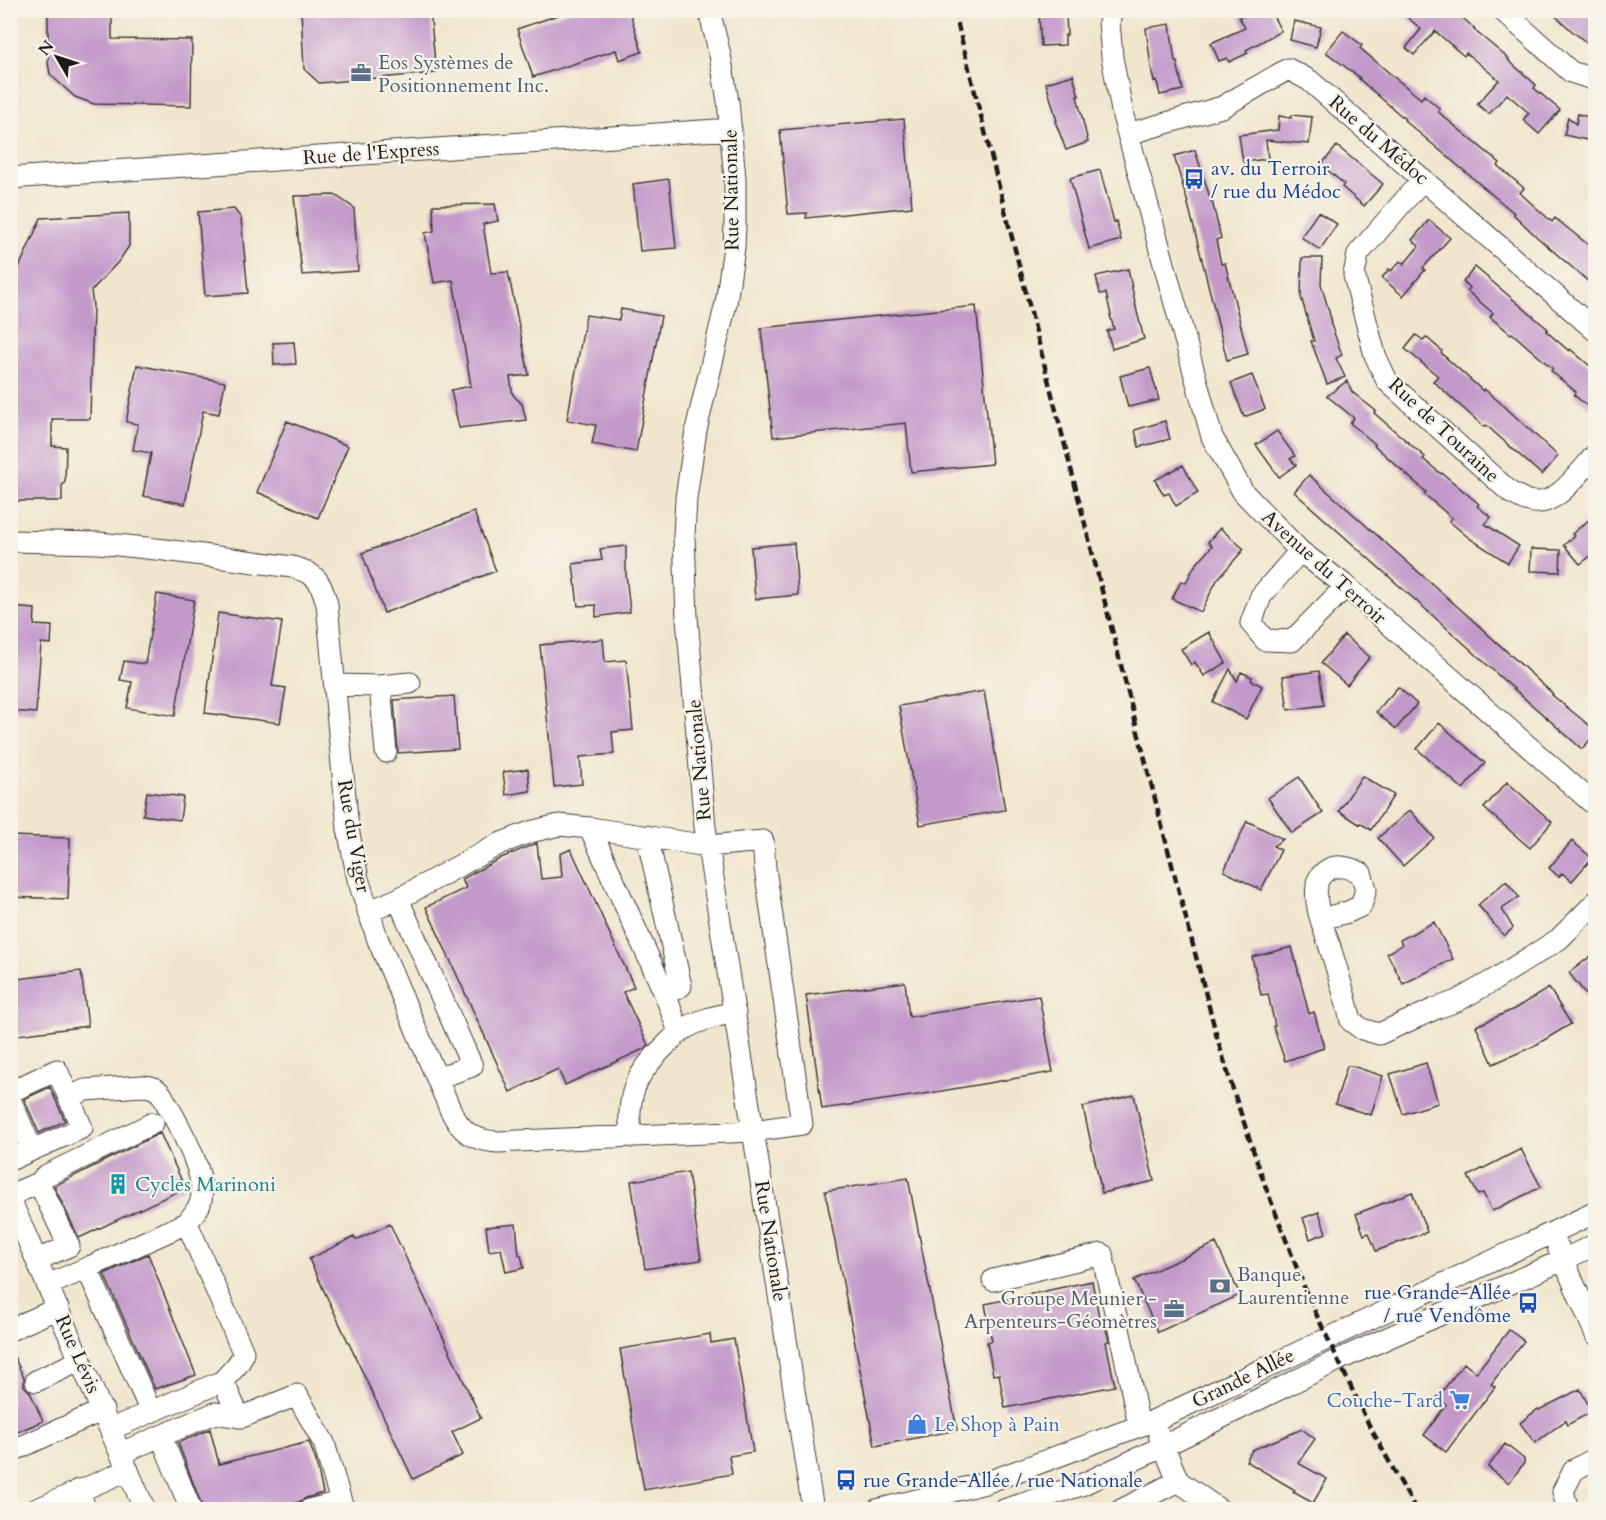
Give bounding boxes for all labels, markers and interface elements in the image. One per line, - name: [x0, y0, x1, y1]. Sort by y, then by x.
- north arrow: [27, 27, 87, 87]
- text: N: [33, 36, 59, 61]
- place label: Eos Systèmes de Positionnement Inc.: [378, 49, 549, 99]
- office icon: Eos Systèmes de Positionnement Inc.: [349, 61, 373, 85]
- street label: Rue du Médoc: [1323, 89, 1435, 191]
- street label: Rue Nationale: [716, 129, 746, 251]
- street label: Rue de l'Express: [302, 135, 440, 171]
- place label: av. du Terroir / rue du Médoc: [1211, 155, 1341, 205]
- bus stop icon: av. du Terroir / rue du Médoc: [1182, 167, 1206, 191]
- street label: Rue de Touraine: [1383, 371, 1505, 489]
- street label: Avenue du Terroir: [1256, 504, 1393, 631]
- street label: Rue Nationale: [680, 698, 718, 822]
- street label: Rue du Viger: [331, 777, 377, 895]
- place label: Cycles Marinoni: [135, 1171, 276, 1198]
- building icon: Cycles Marinoni: [106, 1172, 130, 1196]
- street label: Rue Nationale: [748, 1179, 794, 1303]
- place label: Banque Laurentienne: [1237, 1261, 1349, 1311]
- bank icon: Banque Laurentienne: [1208, 1274, 1232, 1298]
- place label: rue Grande-Allée / rue Vendôme: [1364, 1279, 1511, 1329]
- place label: Groupe Meunier - Arpenteurs-Géomètres: [964, 1285, 1157, 1335]
- bus stop icon: rue Grande-Allée / rue Vendôme: [1516, 1291, 1540, 1315]
- office icon: Groupe Meunier - Arpenteurs-Géomètres: [1162, 1297, 1186, 1321]
- street label: Rue Lévis: [49, 1311, 107, 1397]
- street label: Grande Allée: [1187, 1342, 1299, 1414]
- place label: Couche-Tard: [1327, 1387, 1443, 1414]
- supermarket icon: Couche-Tard: [1448, 1388, 1472, 1412]
- place label: Le Shop à Pain: [934, 1411, 1060, 1438]
- shop icon: Le Shop à Pain: [905, 1412, 929, 1436]
- place label: rue Grande-Allée / rue Nationale: [863, 1467, 1143, 1494]
- bus stop icon: rue Grande-Allée / rue Nationale: [834, 1468, 858, 1492]

